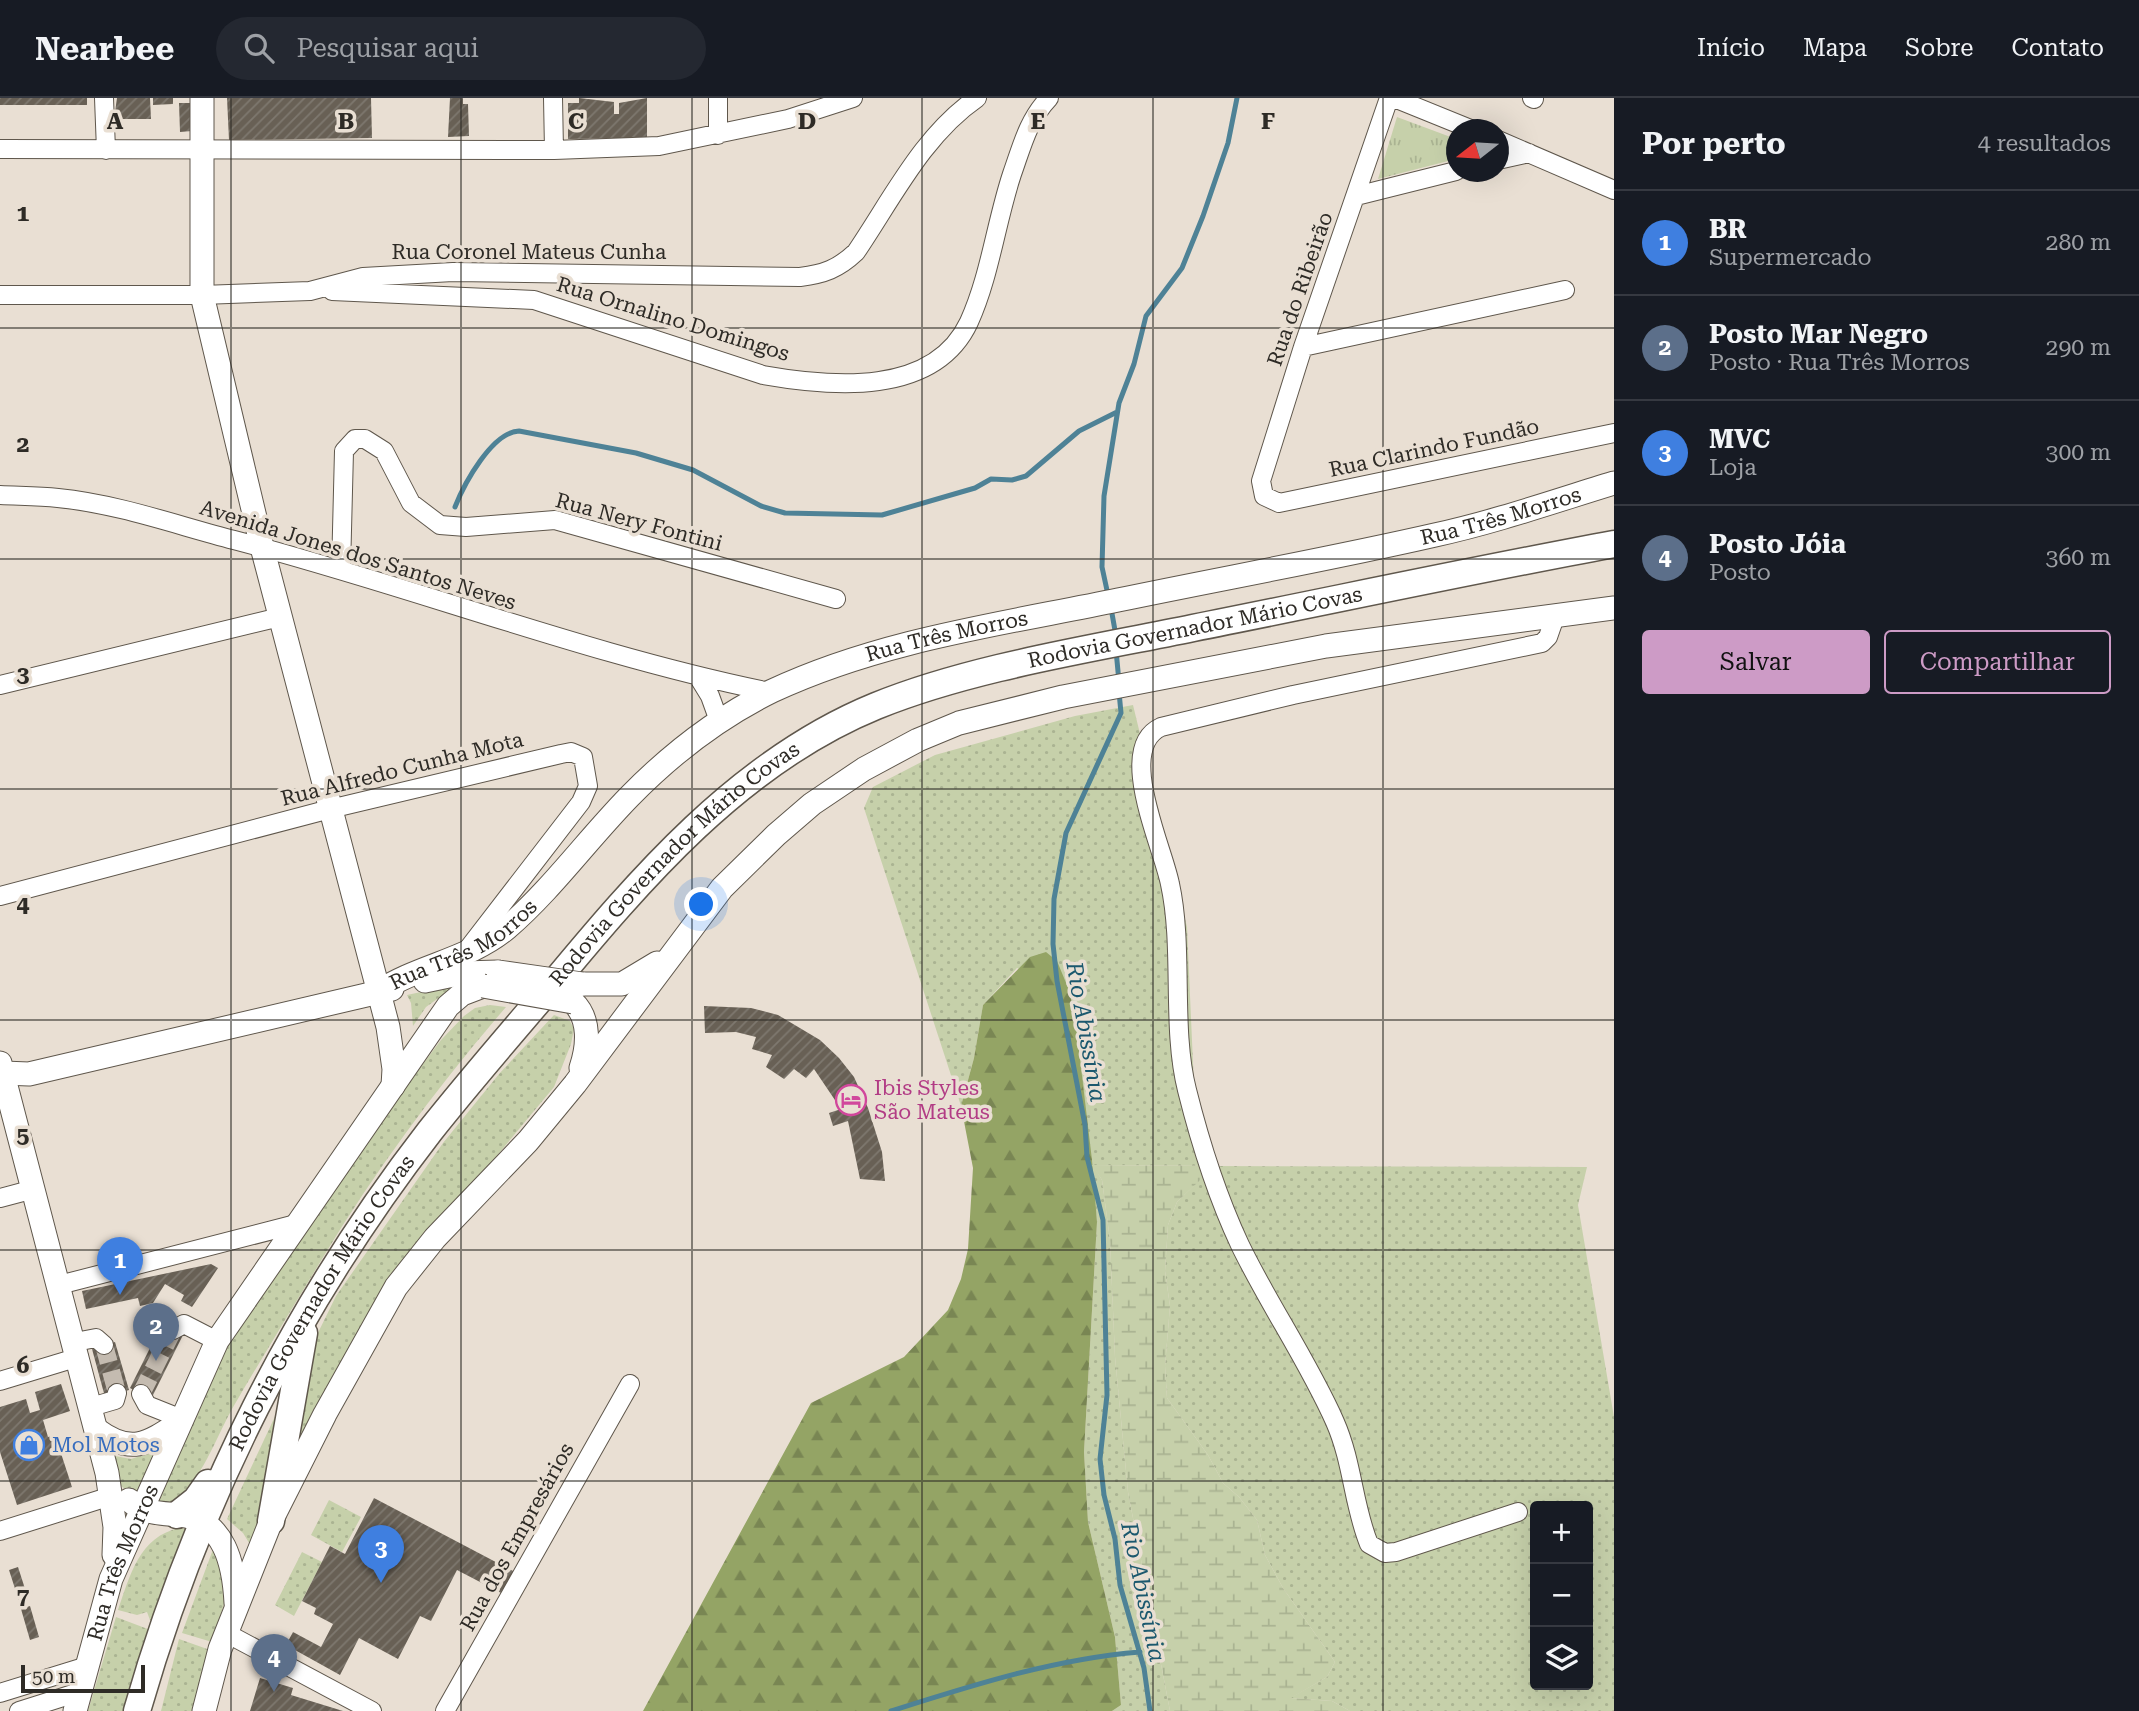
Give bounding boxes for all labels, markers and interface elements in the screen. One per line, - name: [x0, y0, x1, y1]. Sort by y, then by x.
- search box: [216, 17, 706, 80]
- text: Nearbee: [35, 29, 174, 68]
- icon: search: [240, 29, 278, 67]
- text: Pesquisar aqui: [296, 33, 479, 63]
- text: Início: [1697, 34, 1765, 62]
- text: Mapa: [1803, 34, 1867, 62]
- text: Sobre: [1905, 34, 1973, 62]
- text: Contato: [2011, 34, 2104, 62]
- text: A: [107, 108, 124, 135]
- text: B: [338, 108, 354, 135]
- text: C: [568, 108, 584, 135]
- text: D: [798, 108, 816, 135]
- text: E: [1031, 108, 1045, 135]
- text: F: [1261, 108, 1275, 135]
- north arrow: [1446, 119, 1509, 182]
- text: Por perto: [1642, 126, 1786, 161]
- text: 4 resultados: [1978, 130, 2111, 157]
- text: 1: [17, 200, 30, 227]
- street label: Rua do Ribeirão: [1262, 209, 1338, 369]
- text: BR: [1709, 214, 1747, 244]
- text: 1: [1659, 229, 1671, 256]
- text: 280 m: [2046, 229, 2111, 256]
- street label: Rua Coronel Mateus Cunha: [392, 240, 667, 264]
- text: Supermercado: [1709, 244, 1872, 271]
- street label: Rua Ornalino Domingos: [554, 272, 792, 366]
- text: Posto Mar Negro: [1709, 319, 1928, 349]
- text: 2: [1659, 334, 1671, 361]
- text: 290 m: [2046, 334, 2111, 361]
- text: Posto · Rua Três Morros: [1709, 349, 1970, 376]
- street label: Rua Clarindo Fundão: [1327, 414, 1541, 482]
- text: MVC: [1709, 424, 1770, 454]
- text: 2: [17, 431, 29, 458]
- text: 3: [1659, 439, 1671, 466]
- text: 300 m: [2046, 439, 2111, 466]
- text: Loja: [1709, 454, 1757, 481]
- street label: Rua Três Morros: [1418, 482, 1584, 550]
- street label: Rua Nery Fontini: [553, 488, 725, 556]
- street label: Avenida Jones dos Santos Neves: [197, 495, 519, 615]
- text: Posto Jóia: [1709, 529, 1846, 559]
- text: 4: [1659, 544, 1671, 571]
- text: 360 m: [2046, 544, 2111, 571]
- text: Posto: [1709, 559, 1771, 586]
- street label: Rodovia Governador Mário Covas: [1025, 582, 1364, 673]
- street label: Rua Três Morros: [863, 606, 1030, 667]
- button: Salvar: [1642, 630, 1870, 694]
- button: Compartilhar: [1884, 630, 2111, 694]
- text: 3: [17, 661, 30, 688]
- street label: Rua Alfredo Cunha Mota: [278, 727, 526, 811]
- street label: Rodovia Governador Mário Covas: [545, 737, 804, 991]
- your location: [684, 887, 718, 921]
- text: 4: [17, 891, 30, 918]
- street label: Rua Três Morros: [386, 895, 542, 995]
- water label: Rio Abissínia: [1060, 959, 1112, 1104]
- place label: Ibis Styles São Mateus: [874, 1076, 990, 1124]
- hotel icon: Ibis Styles São Mateus: [834, 1083, 868, 1117]
- text: 5: [17, 1122, 30, 1149]
- street label: Rodovia Governador Mário Covas: [224, 1151, 419, 1455]
- pin: 1: [97, 1237, 143, 1295]
- pin: 2: [133, 1303, 179, 1361]
- text: 6: [17, 1352, 30, 1379]
- shop icon: Mol Motos: [12, 1428, 46, 1462]
- place label: Mol Motos: [52, 1433, 160, 1457]
- street label: Rua dos Empresários: [455, 1439, 579, 1635]
- street label: Rua Três Morros: [83, 1481, 163, 1644]
- map controls: [1530, 1501, 1593, 1690]
- button: +: [1530, 1501, 1593, 1564]
- water label: Rio Abissínia: [1115, 1519, 1171, 1664]
- pin: 3: [358, 1525, 404, 1583]
- button: −: [1530, 1564, 1593, 1627]
- text: 7: [17, 1583, 30, 1610]
- button: layers: [1530, 1627, 1593, 1690]
- pin: 4: [251, 1634, 297, 1692]
- scale bar: [21, 1662, 145, 1694]
- text: 50 m: [32, 1665, 75, 1688]

